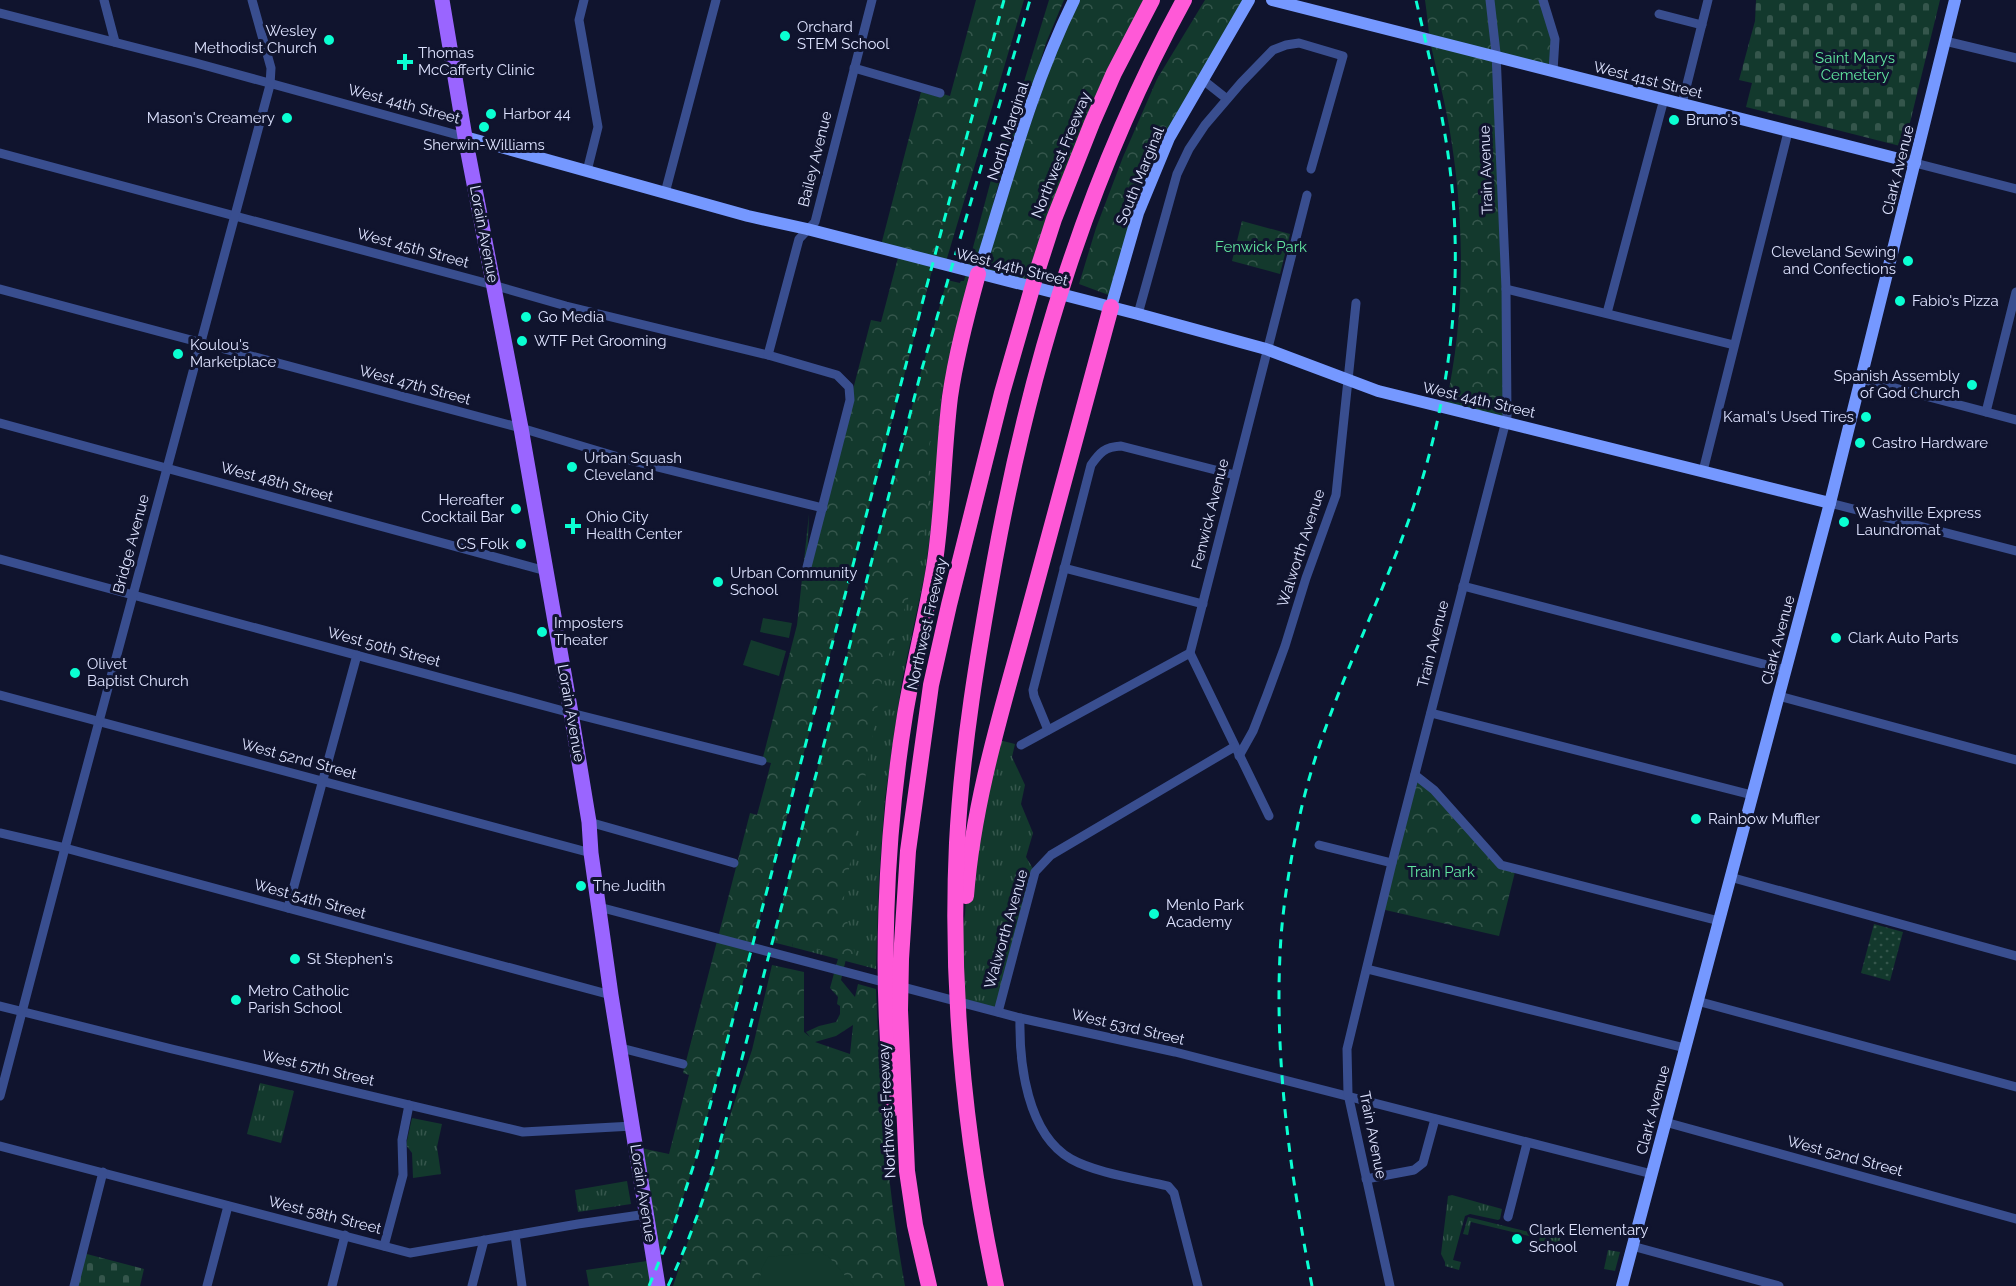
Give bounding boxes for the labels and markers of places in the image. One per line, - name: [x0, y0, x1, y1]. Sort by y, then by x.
- place label: Orchard STEM School: [797, 18, 890, 53]
- place label: Wesley Methodist Church: [194, 22, 317, 57]
- marker: Orchard STEM School: [778, 29, 792, 43]
- marker: Wesley Methodist Church: [322, 33, 336, 47]
- place label: Thomas McCafferty Clinic: [418, 44, 535, 79]
- marker: Thomas McCafferty Clinic: [396, 53, 414, 71]
- place label: Harbor 44: [503, 105, 571, 123]
- marker: Harbor 44: [484, 107, 498, 121]
- place label: Mason's Creamery: [147, 109, 275, 127]
- marker: Mason's Creamery: [280, 111, 294, 125]
- place label: Bruno's: [1686, 111, 1738, 129]
- marker: Bruno's: [1667, 113, 1681, 127]
- marker: Sherwin-Williams: [477, 120, 491, 134]
- place label: Sherwin-Williams: [423, 136, 545, 154]
- place label: Cleveland Sewing and Confections: [1771, 243, 1896, 278]
- marker: Cleveland Sewing and Confections: [1901, 254, 1915, 268]
- place label: Fabio's Pizza: [1912, 292, 1999, 310]
- marker: Fabio's Pizza: [1893, 294, 1907, 308]
- place label: Go Media: [538, 308, 604, 326]
- marker: Go Media: [519, 310, 533, 324]
- place label: WTF Pet Grooming: [534, 332, 667, 350]
- marker: WTF Pet Grooming: [515, 334, 529, 348]
- place label: Koulou's Marketplace: [190, 336, 276, 371]
- marker: Koulou's Marketplace: [171, 347, 185, 361]
- place label: Spanish Assembly of God Church: [1834, 367, 1960, 402]
- marker: Spanish Assembly of God Church: [1965, 378, 1979, 392]
- place label: Kamal's Used Tires: [1723, 408, 1854, 426]
- marker: Kamal's Used Tires: [1859, 410, 1873, 424]
- place label: Castro Hardware: [1872, 434, 1988, 452]
- marker: Castro Hardware: [1853, 436, 1867, 450]
- place label: Urban Squash Cleveland: [584, 449, 682, 484]
- marker: Urban Squash Cleveland: [565, 460, 579, 474]
- place label: Hereafter Cocktail Bar: [421, 491, 505, 526]
- marker: Hereafter Cocktail Bar: [509, 502, 523, 516]
- place label: Washville Express Laundromat: [1856, 504, 1981, 539]
- place label: Ohio City Health Center: [586, 508, 683, 543]
- marker: Washville Express Laundromat: [1837, 515, 1851, 529]
- marker: Ohio City Health Center: [564, 517, 582, 535]
- place label: CS Folk: [456, 535, 509, 553]
- marker: CS Folk: [514, 537, 528, 551]
- place label: Urban Community School: [730, 564, 857, 599]
- marker: Urban Community School: [711, 575, 725, 589]
- place label: Imposters Theater: [554, 614, 623, 649]
- marker: Imposters Theater: [535, 625, 549, 639]
- place label: Clark Auto Parts: [1848, 629, 1959, 647]
- marker: Clark Auto Parts: [1829, 631, 1843, 645]
- place label: Olivet Baptist Church: [87, 655, 189, 690]
- marker: Olivet Baptist Church: [68, 666, 82, 680]
- place label: Rainbow Muffler: [1708, 810, 1821, 828]
- marker: Rainbow Muffler: [1689, 812, 1703, 826]
- place label: The Judith: [593, 877, 666, 895]
- marker: The Judith: [574, 879, 588, 893]
- place label: Menlo Park Academy: [1166, 896, 1244, 931]
- marker: Menlo Park Academy: [1147, 907, 1161, 921]
- place label: St Stephen's: [307, 950, 393, 968]
- marker: St Stephen's: [288, 952, 302, 966]
- place label: Metro Catholic Parish School: [248, 982, 349, 1017]
- marker: Metro Catholic Parish School: [229, 993, 243, 1007]
- place label: Clark Elementary School: [1529, 1221, 1648, 1256]
- marker: Clark Elementary School: [1510, 1232, 1524, 1246]

